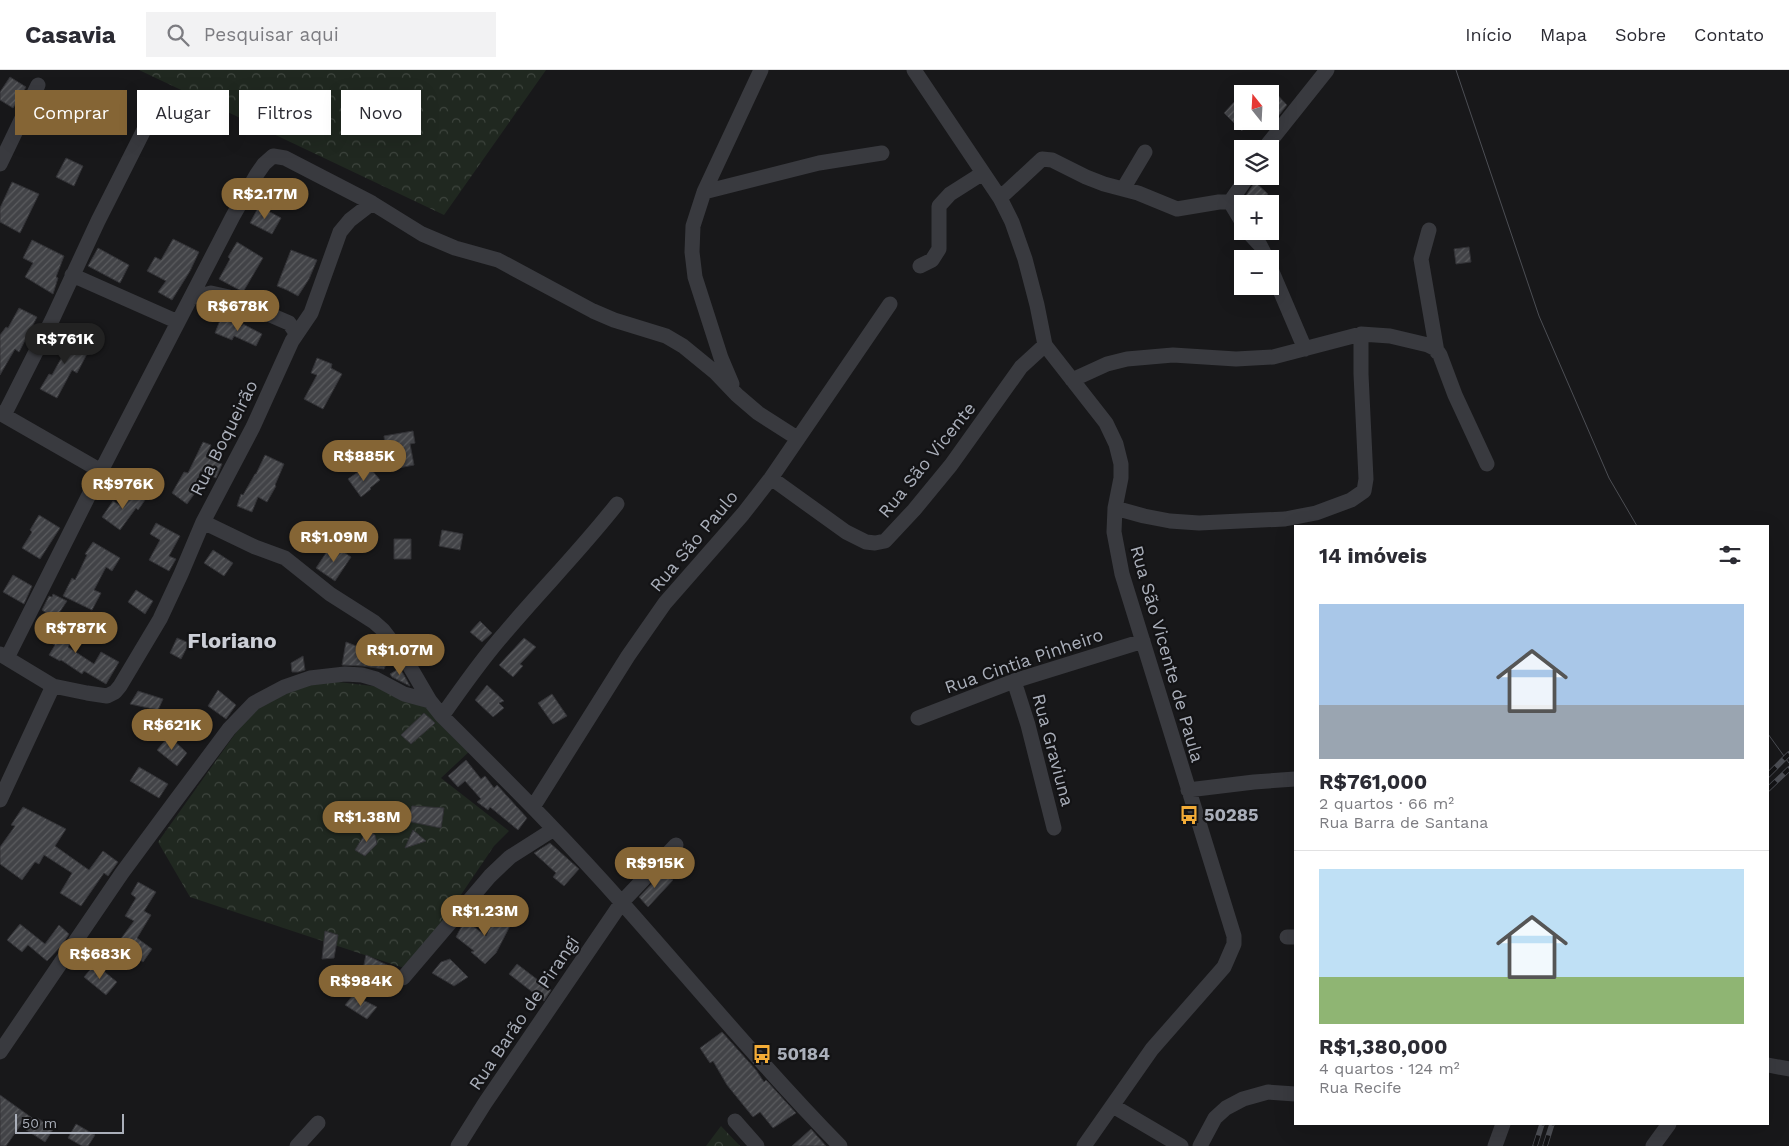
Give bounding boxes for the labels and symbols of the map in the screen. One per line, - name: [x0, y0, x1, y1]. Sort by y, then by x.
- north arrow: [1234, 85, 1279, 130]
- pin: R$2.17M: [219, 178, 311, 220]
- pin: R$678K: [197, 290, 279, 332]
- pin: R$761K: [24, 322, 106, 365]
- street label: Rua Boqueirão: [185, 376, 262, 499]
- street label: Rua São Vicente: [874, 398, 980, 522]
- pin: R$885K: [323, 440, 405, 482]
- pin: R$976K: [82, 468, 164, 510]
- street label: Rua São Paulo: [645, 486, 742, 596]
- pin: R$1.09M: [288, 520, 380, 563]
- street label: Rua São Vicente de Paula: [1126, 543, 1209, 765]
- pin: R$787K: [35, 612, 117, 654]
- street label: Rua Cintia Pinheiro: [942, 624, 1106, 698]
- district label: Floriano: [187, 628, 277, 653]
- pin: R$1.07M: [354, 634, 446, 676]
- street label: Rua Graviuna: [1028, 691, 1079, 808]
- pin: R$621K: [131, 708, 213, 751]
- pin: R$1.38M: [321, 800, 413, 843]
- bus stop icon: 50285: [1178, 804, 1200, 826]
- place label: 50285: [1204, 804, 1259, 825]
- pin: R$915K: [614, 846, 696, 889]
- pin: R$1.23M: [439, 894, 531, 937]
- street label: Rua Barão de Pirangi: [464, 932, 583, 1094]
- pin: R$683K: [59, 938, 141, 980]
- pin: R$984K: [320, 964, 402, 1007]
- bus stop icon: 50184: [751, 1043, 773, 1065]
- place label: 50184: [777, 1043, 830, 1064]
- scale bar: [15, 1111, 124, 1134]

